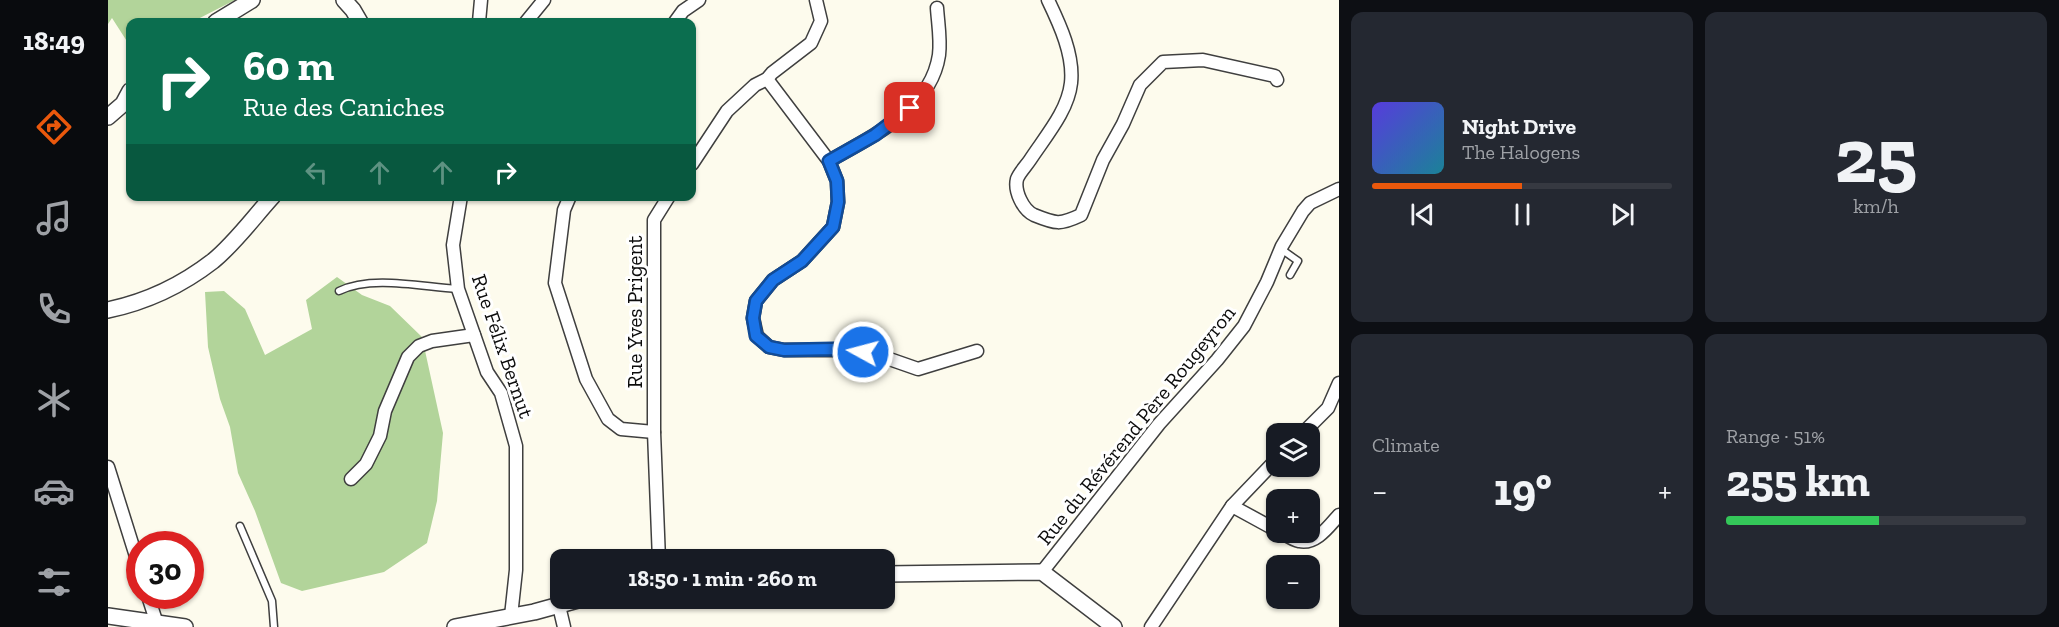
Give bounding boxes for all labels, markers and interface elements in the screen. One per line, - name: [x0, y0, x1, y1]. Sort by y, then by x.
- text: 18:49: [23, 25, 85, 57]
- text: 60 m: [243, 40, 334, 91]
- icon: right: [144, 42, 222, 120]
- pin: [884, 82, 935, 133]
- text: Rue des Caniches: [243, 91, 445, 123]
- icon: arrive: [893, 91, 926, 124]
- icon: directions: [33, 106, 75, 148]
- text: 25: [1835, 108, 1917, 202]
- text: Night Drive: [1462, 113, 1576, 140]
- text: The Halogens: [1462, 140, 1580, 164]
- icon: left: [300, 156, 333, 189]
- icon: ahead: [363, 156, 396, 189]
- icon: ahead: [426, 156, 459, 189]
- icon: right: [489, 156, 522, 189]
- text: km/h: [1853, 194, 1899, 218]
- icon: music: [33, 197, 75, 239]
- icon: previous: [1406, 198, 1439, 231]
- icon: pause: [1506, 198, 1539, 231]
- icon: next: [1606, 198, 1639, 231]
- street label: Rue Yves Prigent: [622, 236, 647, 388]
- street label: Rue Félix Bernut: [467, 271, 539, 421]
- icon: phone: [33, 288, 75, 330]
- street label: Rue du Révérend Père Rougeyron: [1032, 300, 1240, 550]
- position arrow: [831, 320, 895, 384]
- icon: climate: [33, 379, 75, 421]
- map controls: [1266, 423, 1320, 609]
- button: layers: [1266, 423, 1320, 477]
- text: Range · 51%: [1726, 424, 1825, 448]
- text: Climate: [1372, 433, 1440, 457]
- text: 255 km: [1726, 454, 1870, 508]
- text: 19°: [1494, 463, 1552, 517]
- icon: car: [33, 470, 75, 512]
- text: −: [1372, 471, 1387, 510]
- text: +: [1658, 471, 1672, 510]
- button: +: [1266, 489, 1320, 543]
- speed limit sign: 30: [126, 531, 204, 609]
- button: −: [1266, 555, 1320, 609]
- icon: filters: [33, 561, 75, 603]
- text: 18:50 · 1 min · 260 m: [628, 565, 817, 592]

